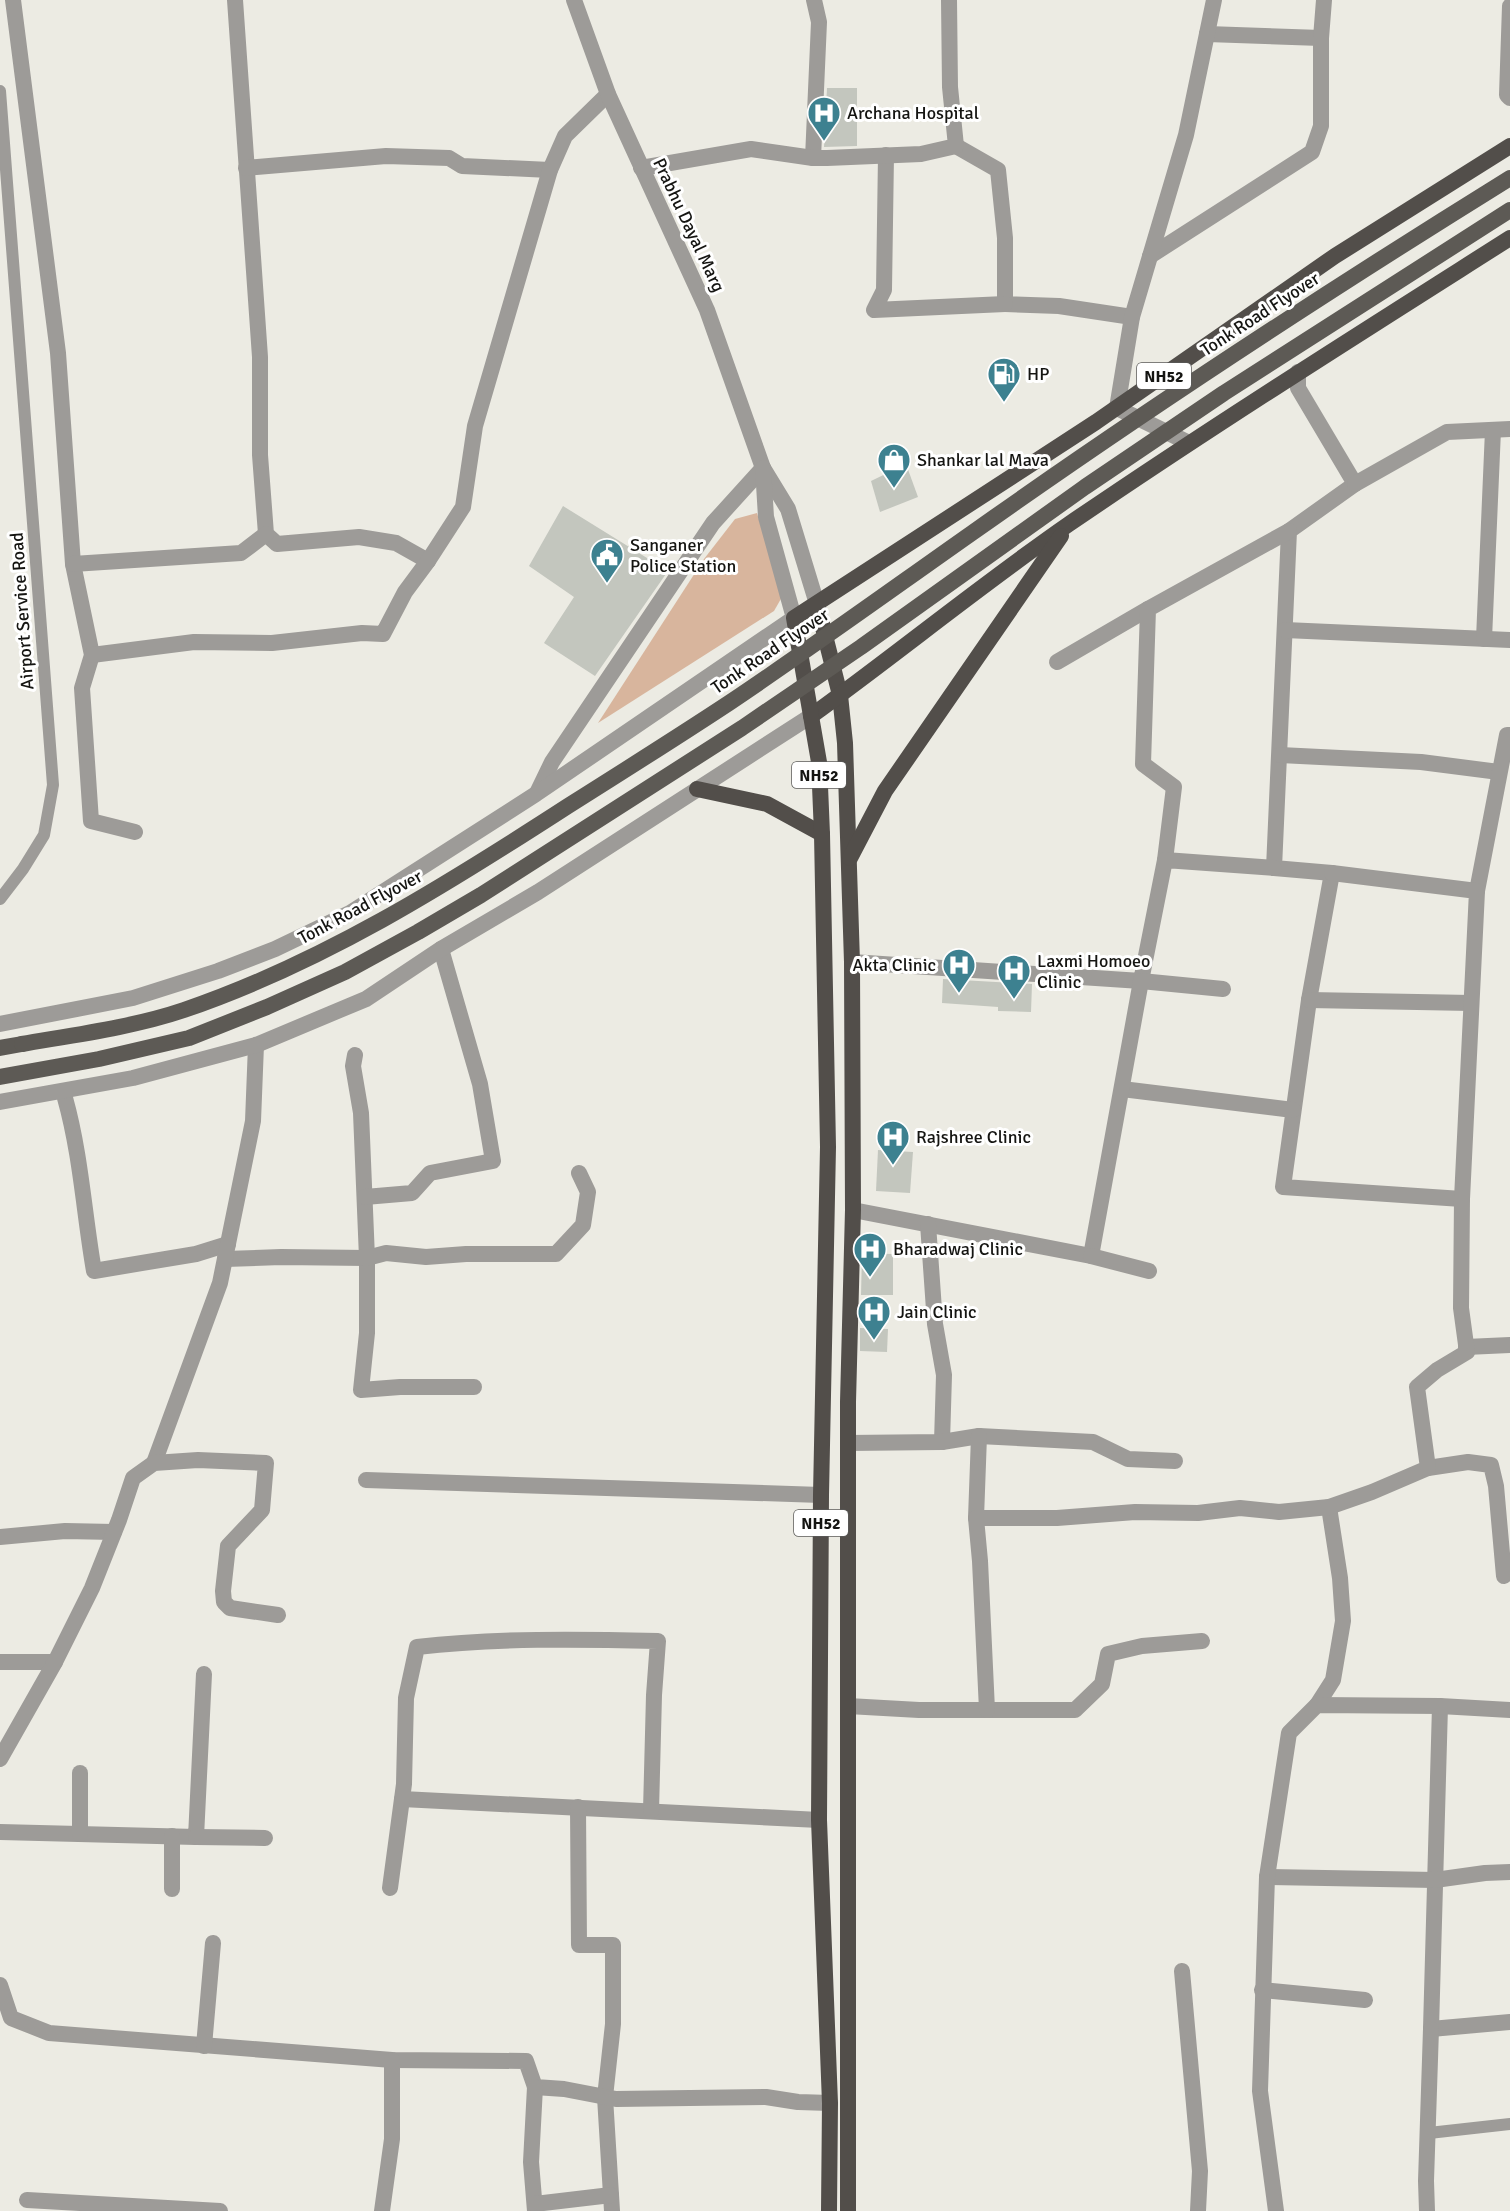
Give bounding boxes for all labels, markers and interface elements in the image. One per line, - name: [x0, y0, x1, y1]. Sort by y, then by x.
- hospital icon: Archana Hospital: [806, 95, 842, 142]
- place label: Archana Hospital: [847, 102, 979, 124]
- street label: Prabhu Dayal Marg: [648, 155, 730, 295]
- street label: Tonk Road Flyover: [1196, 267, 1324, 361]
- fuel station icon: HP: [986, 356, 1022, 403]
- place label: HP: [1027, 363, 1049, 385]
- road number: NH52: [1137, 363, 1191, 389]
- shop icon: Shankar lal Mava: [876, 442, 912, 489]
- place label: Shankar lal Mava: [917, 449, 1049, 471]
- street label: Airport Service Road: [6, 532, 38, 690]
- place label: Sanganer Police Station: [630, 534, 736, 577]
- public building icon: Sanganer Police Station: [589, 537, 625, 584]
- street label: Tonk Road Flyover: [707, 603, 833, 699]
- road number: NH52: [792, 762, 846, 788]
- street label: Tonk Road Flyover: [294, 865, 426, 949]
- hospital icon: Akta Clinic: [941, 947, 977, 994]
- place label: Laxmi Homoeo Clinic: [1037, 950, 1150, 993]
- hospital icon: Laxmi Homoeo Clinic: [996, 953, 1032, 1000]
- place label: Akta Clinic: [852, 954, 936, 976]
- hospital icon: Rajshree Clinic: [875, 1119, 911, 1166]
- place label: Rajshree Clinic: [916, 1126, 1031, 1148]
- hospital icon: Bharadwaj Clinic: [852, 1231, 888, 1278]
- place label: Bharadwaj Clinic: [893, 1238, 1023, 1260]
- hospital icon: Jain Clinic: [856, 1294, 892, 1341]
- place label: Jain Clinic: [897, 1301, 977, 1323]
- road number: NH52: [794, 1510, 848, 1536]

